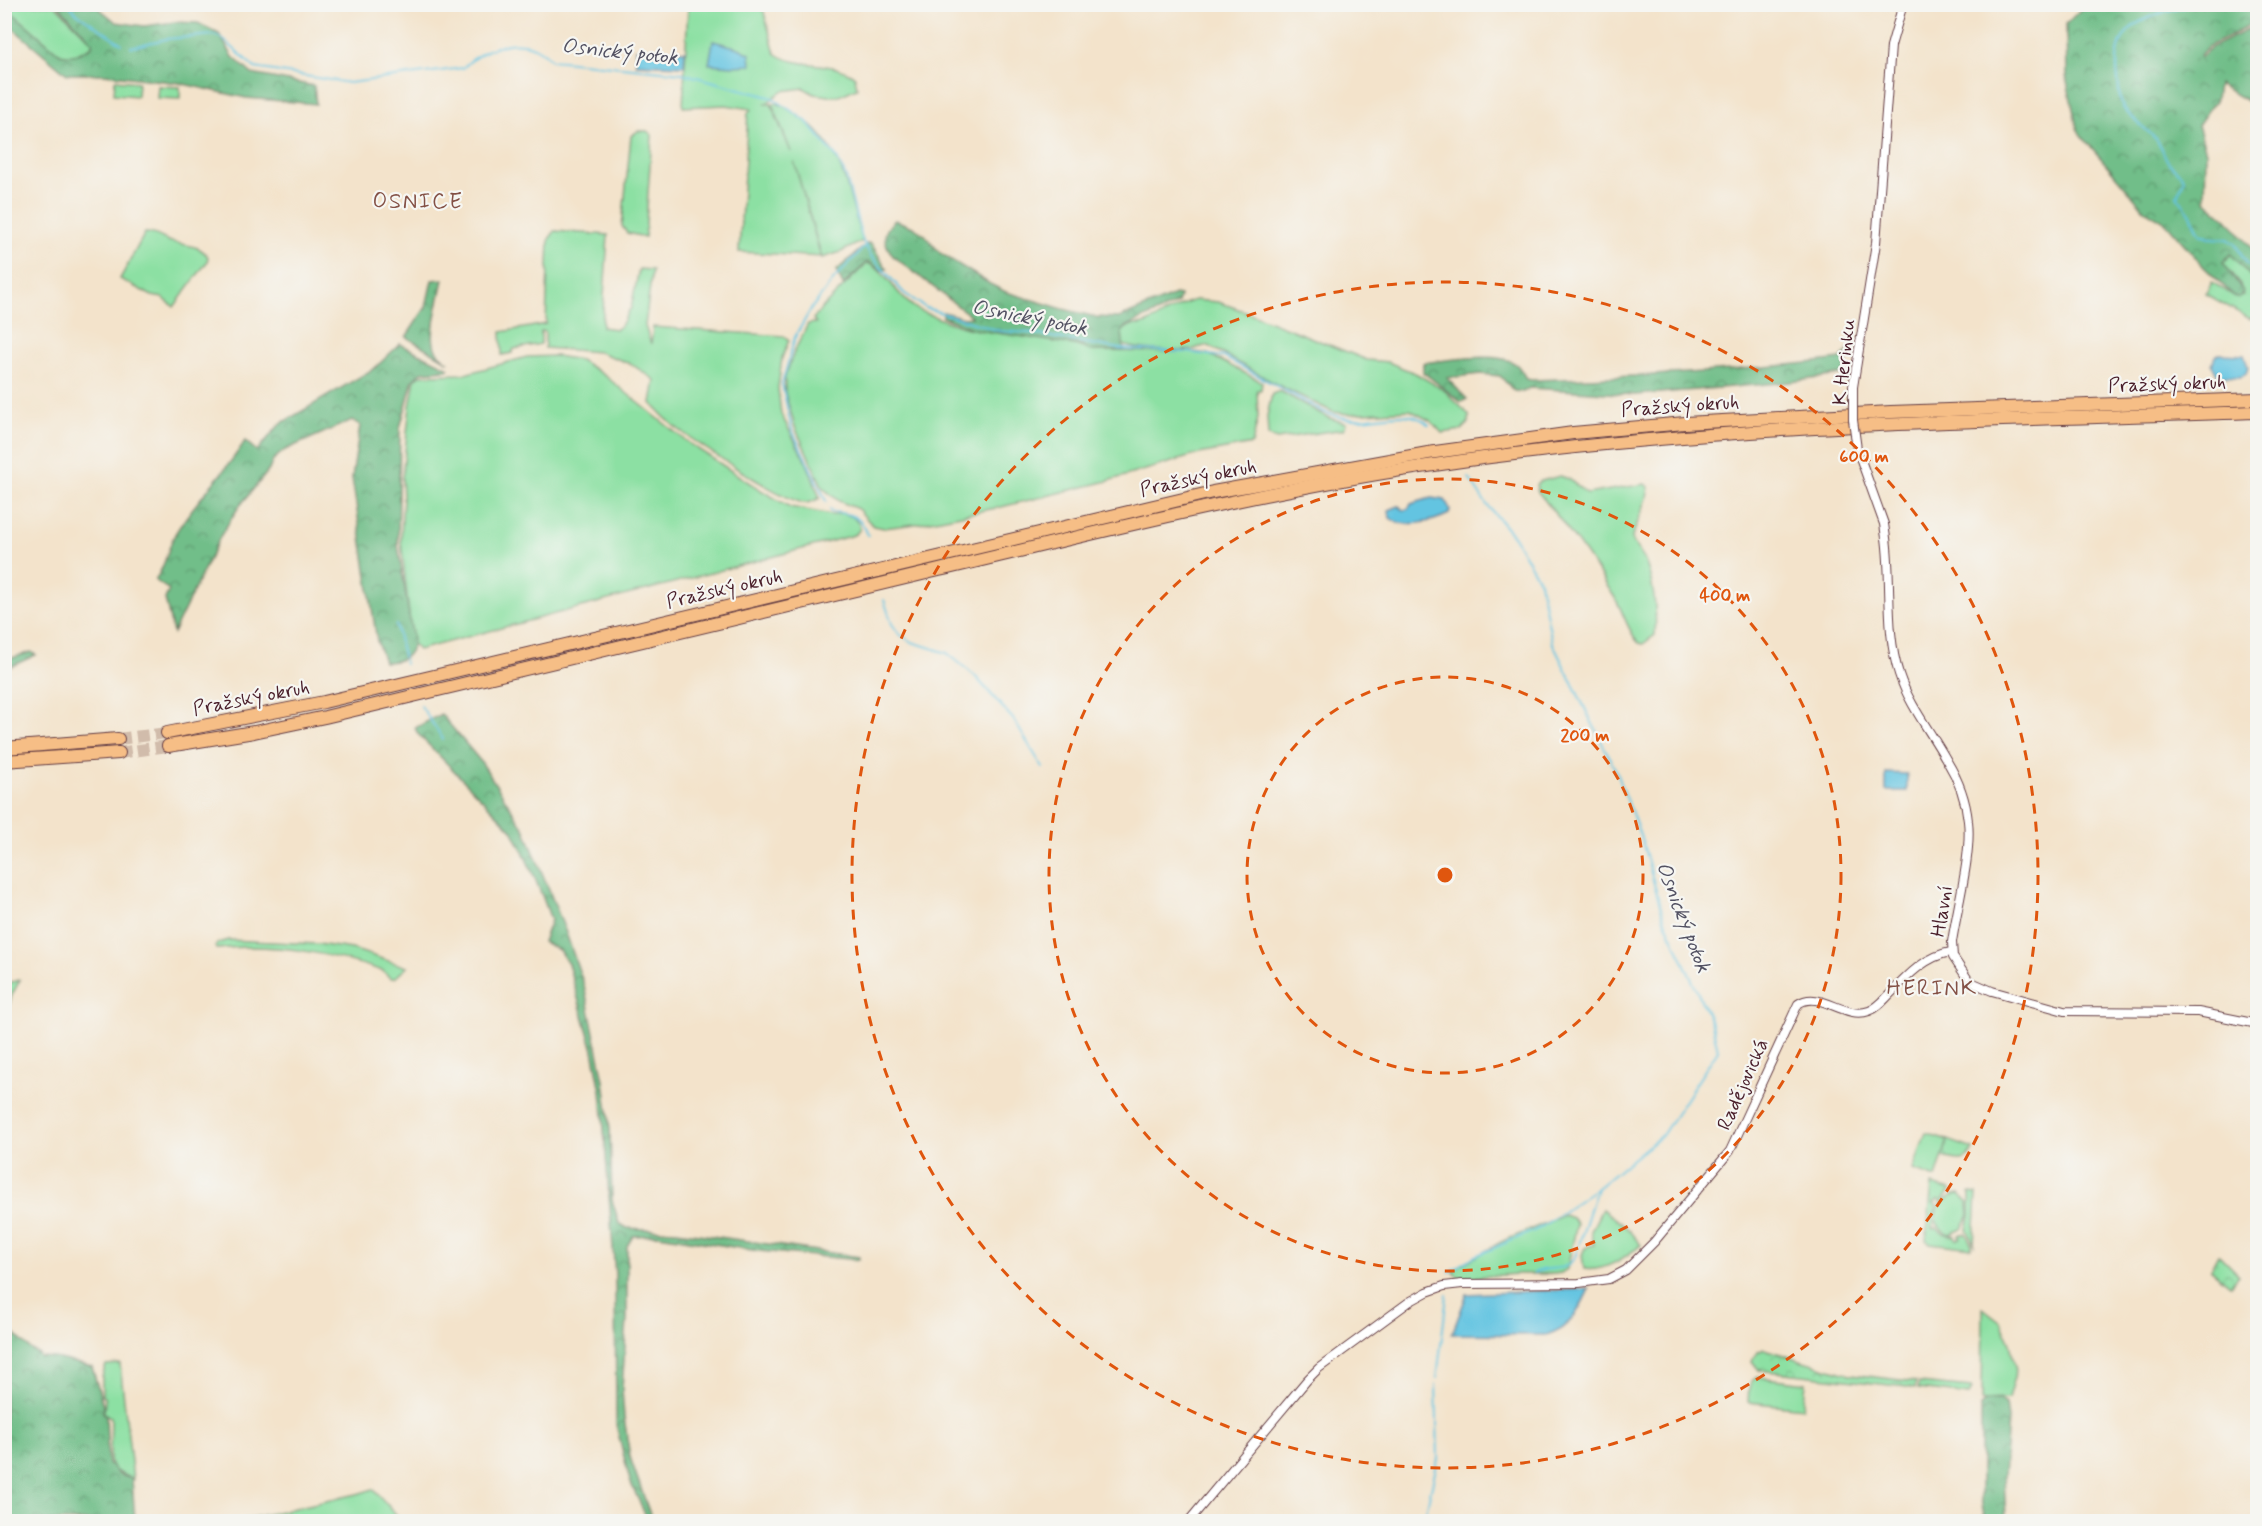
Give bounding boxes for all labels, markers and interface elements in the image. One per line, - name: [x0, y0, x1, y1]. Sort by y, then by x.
- water label: Osnický potok: [560, 32, 679, 72]
- district label: OSNICE: [373, 188, 463, 216]
- water label: Osnický potok: [970, 293, 1090, 343]
- street label: K Herinku: [1827, 318, 1862, 407]
- street label: Pražský okruh: [2107, 369, 2227, 400]
- street label: Pražský okruh: [1620, 389, 1740, 424]
- text: 600 m: [1839, 445, 1889, 469]
- street label: Pražský okruh: [1138, 453, 1259, 504]
- street label: Pražský okruh: [664, 563, 785, 616]
- text: 400 m: [1700, 584, 1750, 608]
- street label: Pražský okruh: [191, 674, 312, 723]
- text: 200 m: [1560, 724, 1610, 748]
- water label: Osnický potok: [1649, 858, 1717, 977]
- centre of rings: [1435, 865, 1455, 885]
- street label: Hlavní: [1925, 883, 1960, 939]
- district label: HERINK: [1887, 975, 1977, 1003]
- street label: Radějovická: [1711, 1035, 1776, 1135]

